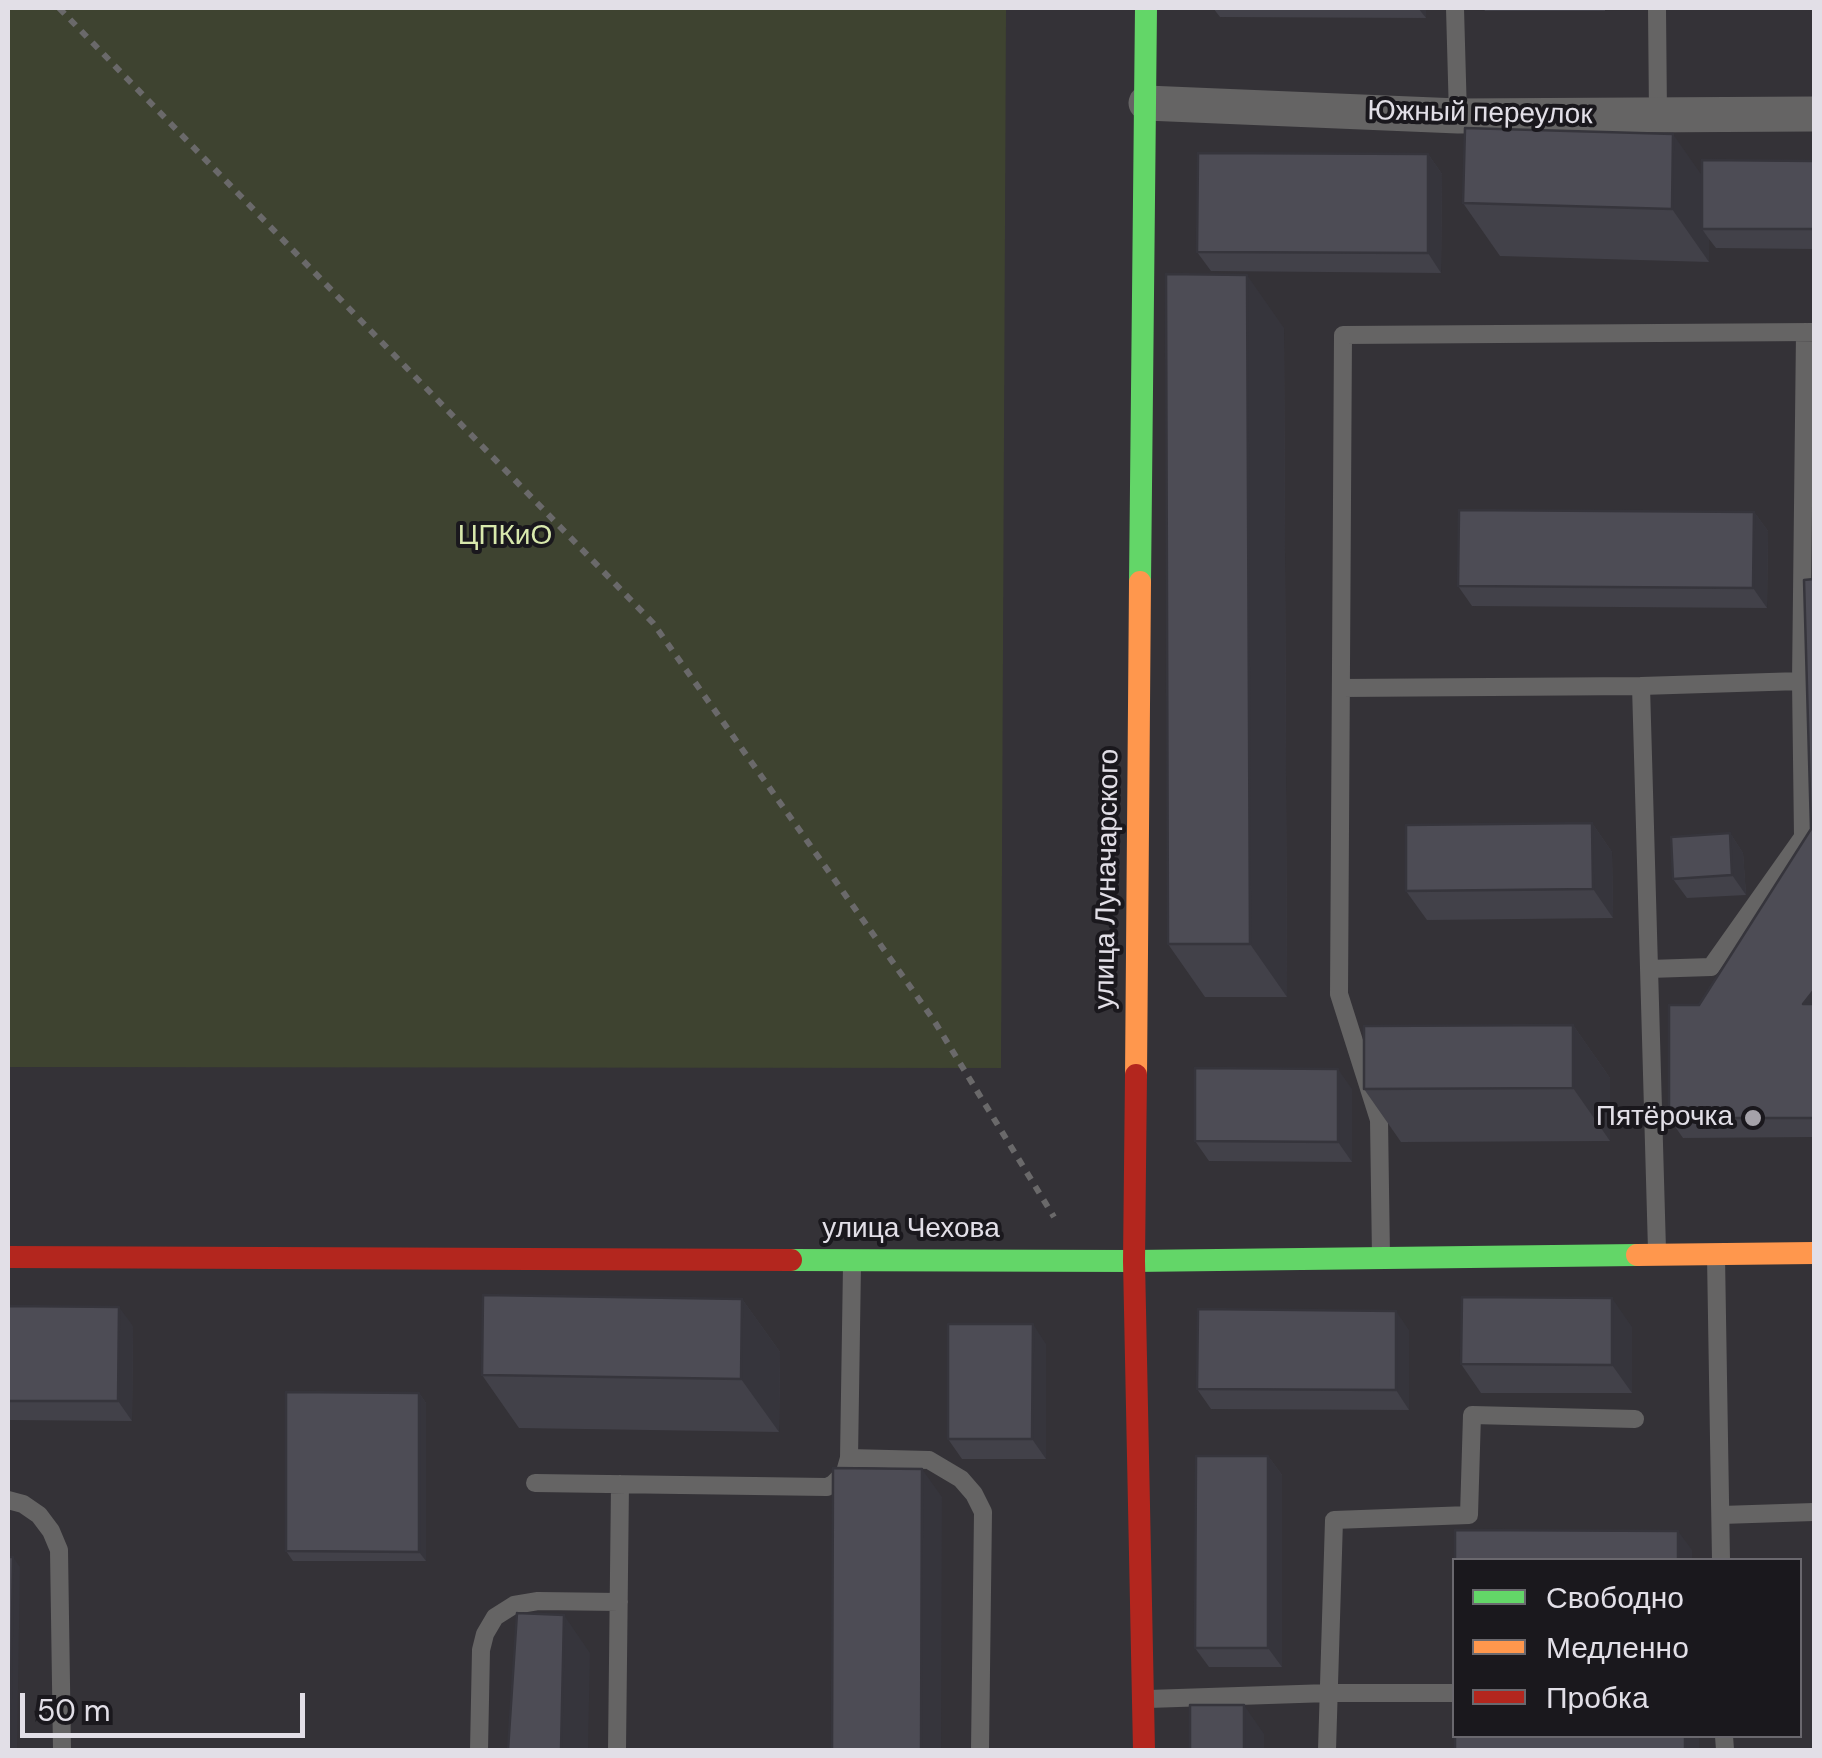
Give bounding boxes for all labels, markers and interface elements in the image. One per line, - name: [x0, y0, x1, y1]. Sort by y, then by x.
- street label: Южный переулок: [1367, 95, 1593, 133]
- park label: ЦПКиО: [458, 520, 552, 554]
- street label: улица Луначарского: [1089, 748, 1127, 1010]
- place label: Пятёрочка: [1596, 1101, 1733, 1135]
- marker: Пятёрочка: [1742, 1107, 1764, 1129]
- street label: улица Чехова: [822, 1213, 1000, 1247]
- legend: [1452, 1558, 1802, 1738]
- text: Свободно: [1546, 1578, 1684, 1617]
- text: Медленно: [1546, 1628, 1689, 1667]
- scale bar: [25, 1673, 310, 1735]
- text: Пробка: [1546, 1678, 1649, 1717]
- text: 50 m: [37, 1691, 111, 1730]

